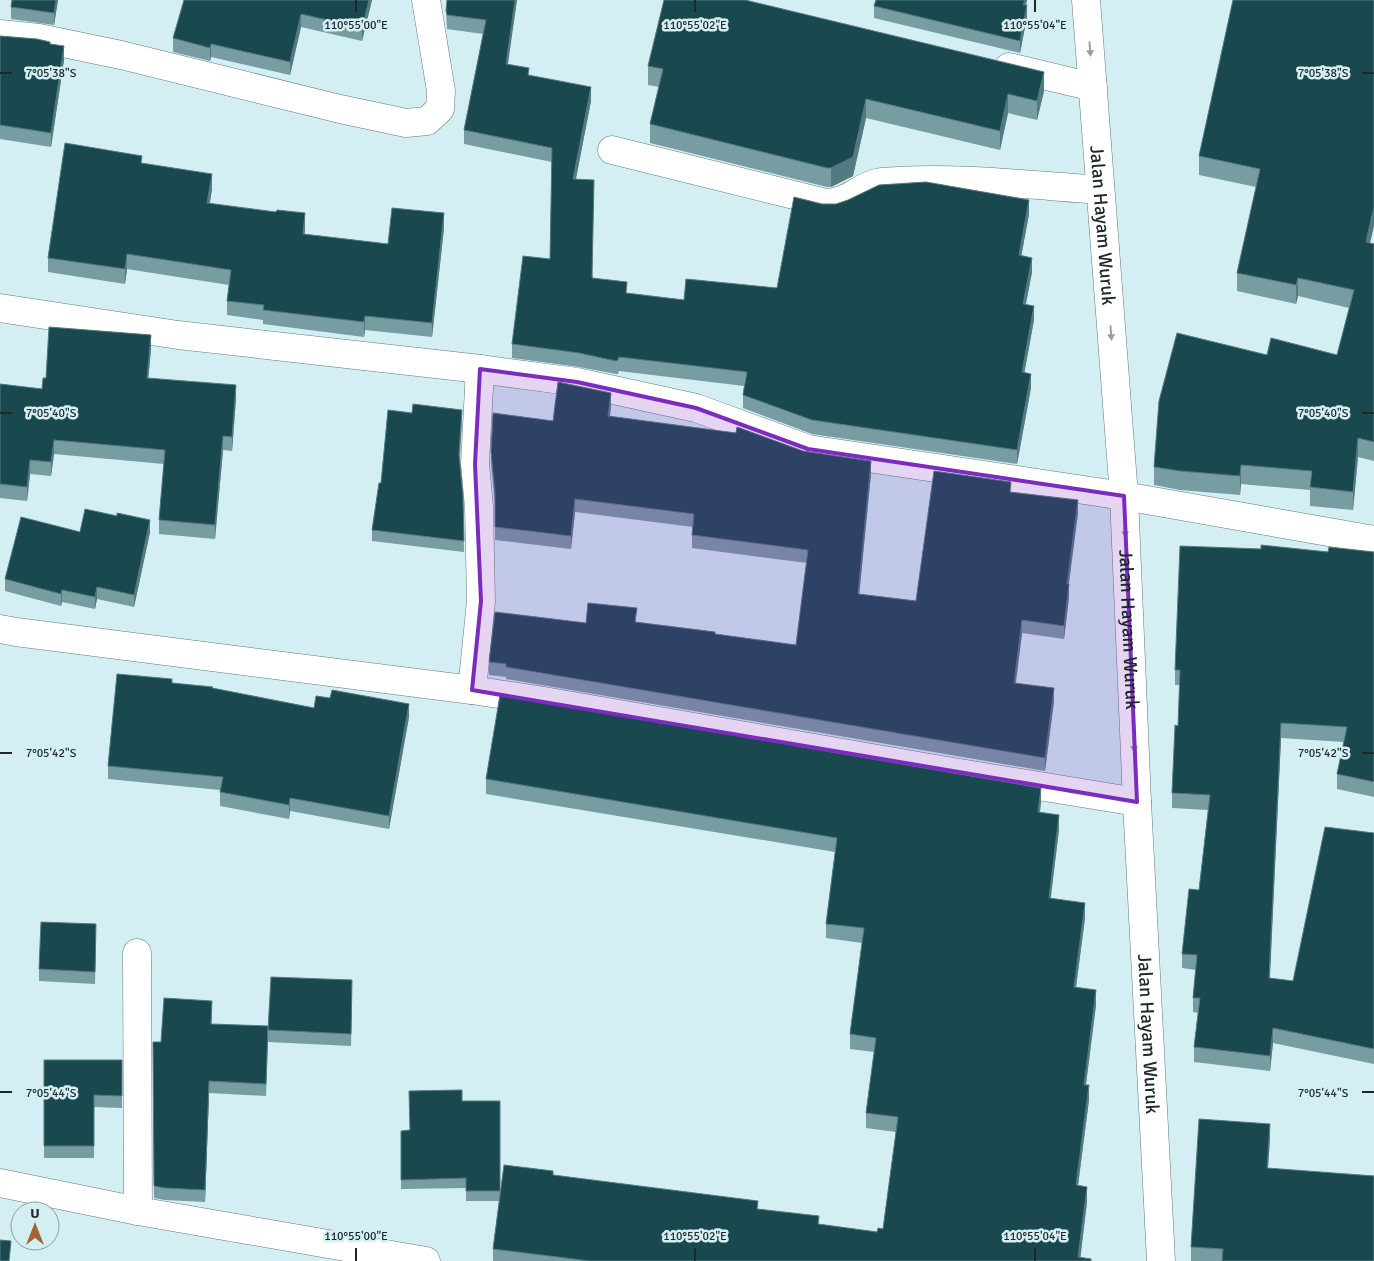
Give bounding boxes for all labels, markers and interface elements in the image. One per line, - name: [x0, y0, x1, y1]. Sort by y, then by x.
- text: 110°55'00"E: [324, 18, 388, 33]
- text: 110°55'02"E: [663, 18, 727, 33]
- text: 110°55'04"E: [1003, 18, 1067, 33]
- one-way arrow: [1086, 41, 1094, 57]
- text: 7°05'38"S: [26, 66, 77, 81]
- text: 7°05'38"S: [1298, 66, 1349, 81]
- street label: Jalan Hayam Wuruk: [1084, 145, 1120, 307]
- one-way arrow: [1107, 325, 1115, 341]
- text: 7°05'40"S: [26, 406, 77, 421]
- text: 7°05'40"S: [1298, 406, 1349, 421]
- one-way arrow: [1121, 522, 1129, 538]
- street label: Jalan Hayam Wuruk: [1113, 549, 1144, 710]
- one-way arrow: [1131, 737, 1139, 753]
- text: 7°05'42"S: [26, 746, 77, 761]
- text: 7°05'42"S: [1298, 746, 1349, 761]
- street label: Jalan Hayam Wuruk: [1132, 953, 1164, 1115]
- text: 7°05'44"S: [26, 1086, 77, 1101]
- text: 7°05'44"S: [1298, 1086, 1349, 1101]
- north arrow: [10, 1201, 60, 1251]
- text: U: [30, 1205, 40, 1222]
- text: 110°55'00"E: [324, 1229, 388, 1244]
- text: 110°55'02"E: [663, 1229, 727, 1244]
- text: 110°55'04"E: [1003, 1229, 1067, 1244]

